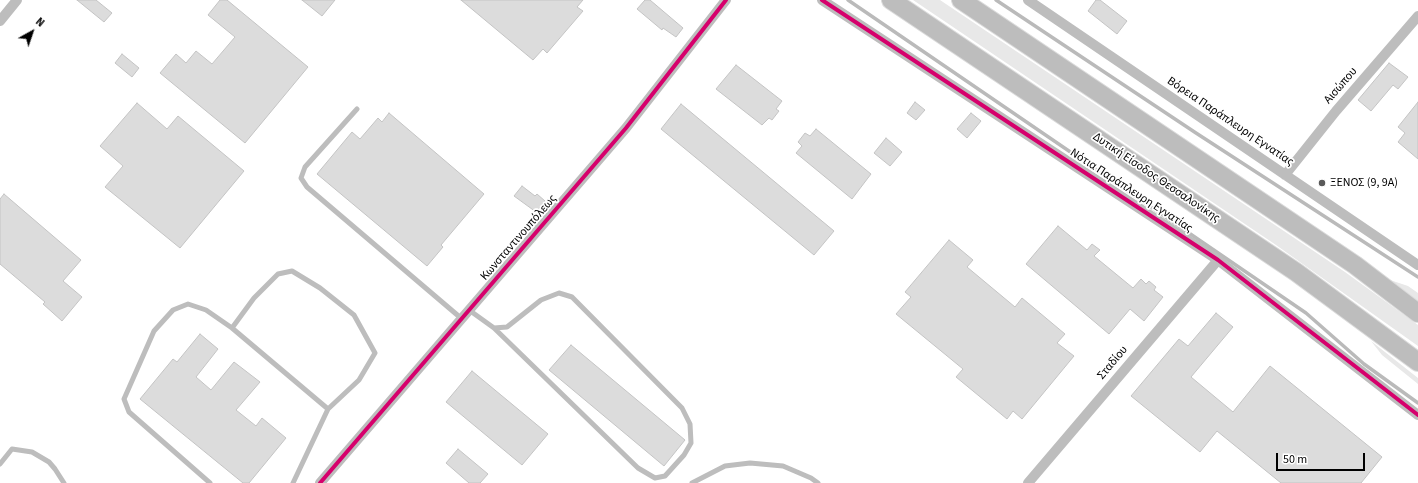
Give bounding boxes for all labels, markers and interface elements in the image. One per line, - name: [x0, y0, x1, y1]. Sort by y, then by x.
- north arrow: [12, 12, 52, 52]
- text: N: [32, 14, 48, 31]
- street label: Αισώπου: [1321, 65, 1361, 107]
- street label: Βόρεια Παράπλευρη Εγνατίας: [1164, 74, 1296, 170]
- street label: Δυτική Είσοδος Θεσσαλονίκης: [1090, 130, 1222, 226]
- street label: Νότια Παράπλευρη Εγνατίας: [1067, 146, 1195, 236]
- place label: ΞΕΝΟΣ (9, 9Α): [1330, 176, 1398, 190]
- marker: ΞΕΝΟΣ (9, 9Α): [1317, 178, 1327, 188]
- street label: Κωνσταντινουπόλεως: [478, 192, 560, 284]
- street label: Σταδίου: [1095, 343, 1131, 383]
- scale bar: [1278, 445, 1367, 471]
- text: 50 m: [1283, 451, 1307, 468]

